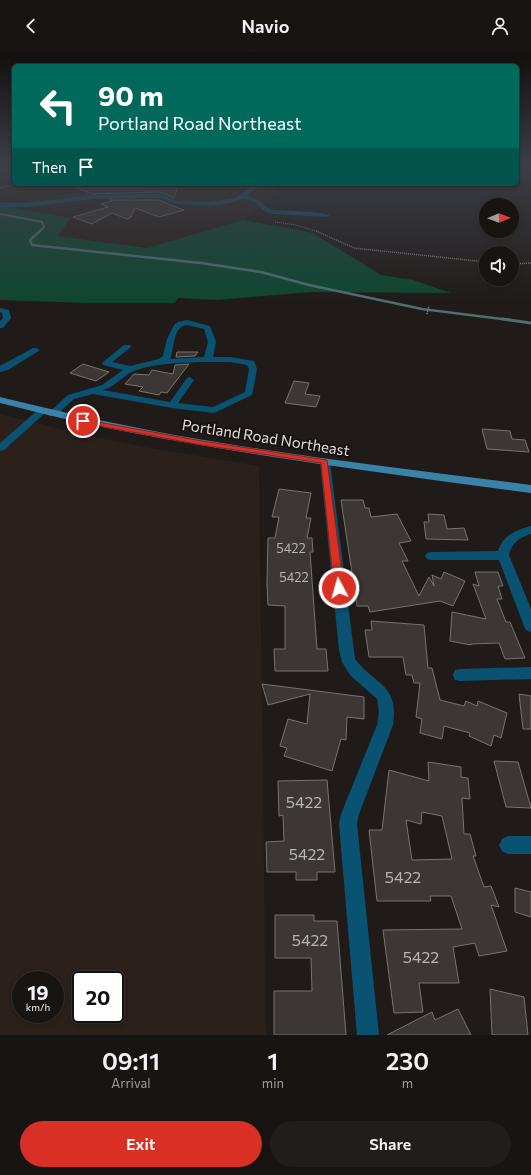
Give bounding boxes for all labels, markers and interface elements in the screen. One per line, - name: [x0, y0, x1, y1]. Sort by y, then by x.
- icon: back: [20, 15, 42, 37]
- text: Navio: [241, 15, 290, 37]
- icon: person: [489, 15, 511, 37]
- text: 90 m: [98, 78, 164, 112]
- icon: left: [32, 80, 84, 132]
- text: Portland Road Northeast: [98, 112, 302, 134]
- icon: arrive: [75, 156, 97, 178]
- text: Then: [32, 158, 67, 176]
- north arrow: [479, 198, 519, 238]
- map controls: [479, 198, 519, 286]
- button: sound: [479, 246, 519, 286]
- pin: [66, 404, 100, 438]
- icon: arrive: [72, 410, 94, 432]
- street label: Portland Road Northeast: [181, 415, 351, 459]
- house number: 5422: [276, 540, 306, 556]
- position arrow: [318, 567, 360, 609]
- house number: 5422: [279, 569, 309, 585]
- house number: 5422: [286, 792, 322, 811]
- house number: 5422: [289, 844, 325, 863]
- house number: 5422: [385, 867, 421, 886]
- house number: 5422: [292, 930, 328, 949]
- house number: 5422: [403, 947, 439, 966]
- speed limit sign: 20: [72, 971, 124, 1023]
- text: 19: [27, 980, 49, 1004]
- text: km/h: [26, 1001, 50, 1013]
- text: 09:11: [102, 1046, 160, 1075]
- text: 1: [268, 1046, 278, 1075]
- text: 230: [386, 1046, 429, 1075]
- text: Arrival: [111, 1075, 151, 1091]
- text: min: [262, 1075, 284, 1091]
- text: m: [402, 1075, 413, 1091]
- button: Exit: [20, 1121, 262, 1167]
- button: Share: [270, 1121, 511, 1167]

